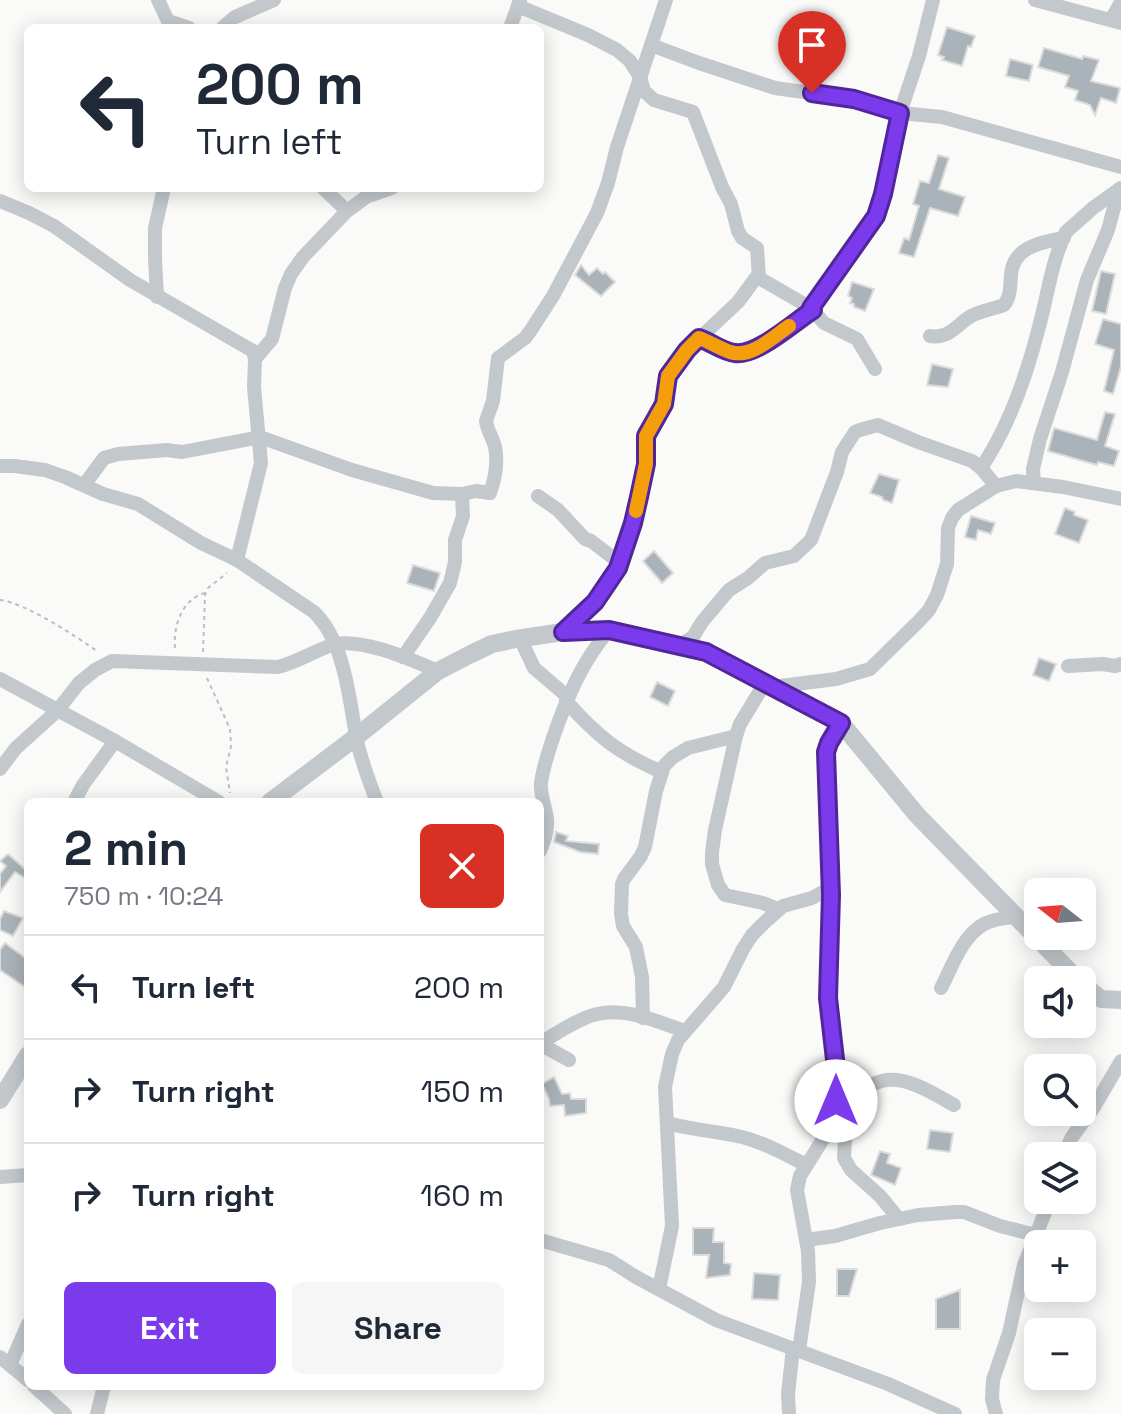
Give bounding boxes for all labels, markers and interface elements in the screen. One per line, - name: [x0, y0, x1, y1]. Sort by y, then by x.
- pin: [778, 11, 846, 93]
- icon: arrive: [790, 23, 834, 67]
- text: 200 m: [196, 49, 364, 120]
- icon: left: [64, 56, 168, 160]
- text: Turn left: [196, 119, 343, 165]
- text: 2 min: [64, 818, 188, 879]
- button: close: [420, 824, 504, 908]
- north arrow: [1024, 878, 1096, 950]
- map controls: [1024, 878, 1096, 1390]
- text: 750 m · 10:24: [64, 879, 223, 913]
- icon: left: [64, 965, 108, 1009]
- button: sound: [1024, 966, 1096, 1038]
- text: Turn left: [132, 968, 255, 1007]
- text: 200 m: [414, 968, 504, 1007]
- button: search: [1024, 1054, 1096, 1126]
- position arrow: [794, 1059, 878, 1143]
- icon: right: [64, 1069, 108, 1113]
- text: Turn right: [132, 1072, 275, 1111]
- text: 150 m: [421, 1072, 504, 1111]
- button: layers: [1024, 1142, 1096, 1214]
- icon: right: [64, 1173, 108, 1217]
- text: Turn right: [132, 1176, 275, 1215]
- text: 160 m: [420, 1176, 504, 1215]
- button: +: [1024, 1230, 1096, 1302]
- button: Exit: [64, 1282, 276, 1374]
- button: Share: [292, 1282, 504, 1374]
- button: −: [1024, 1318, 1096, 1390]

